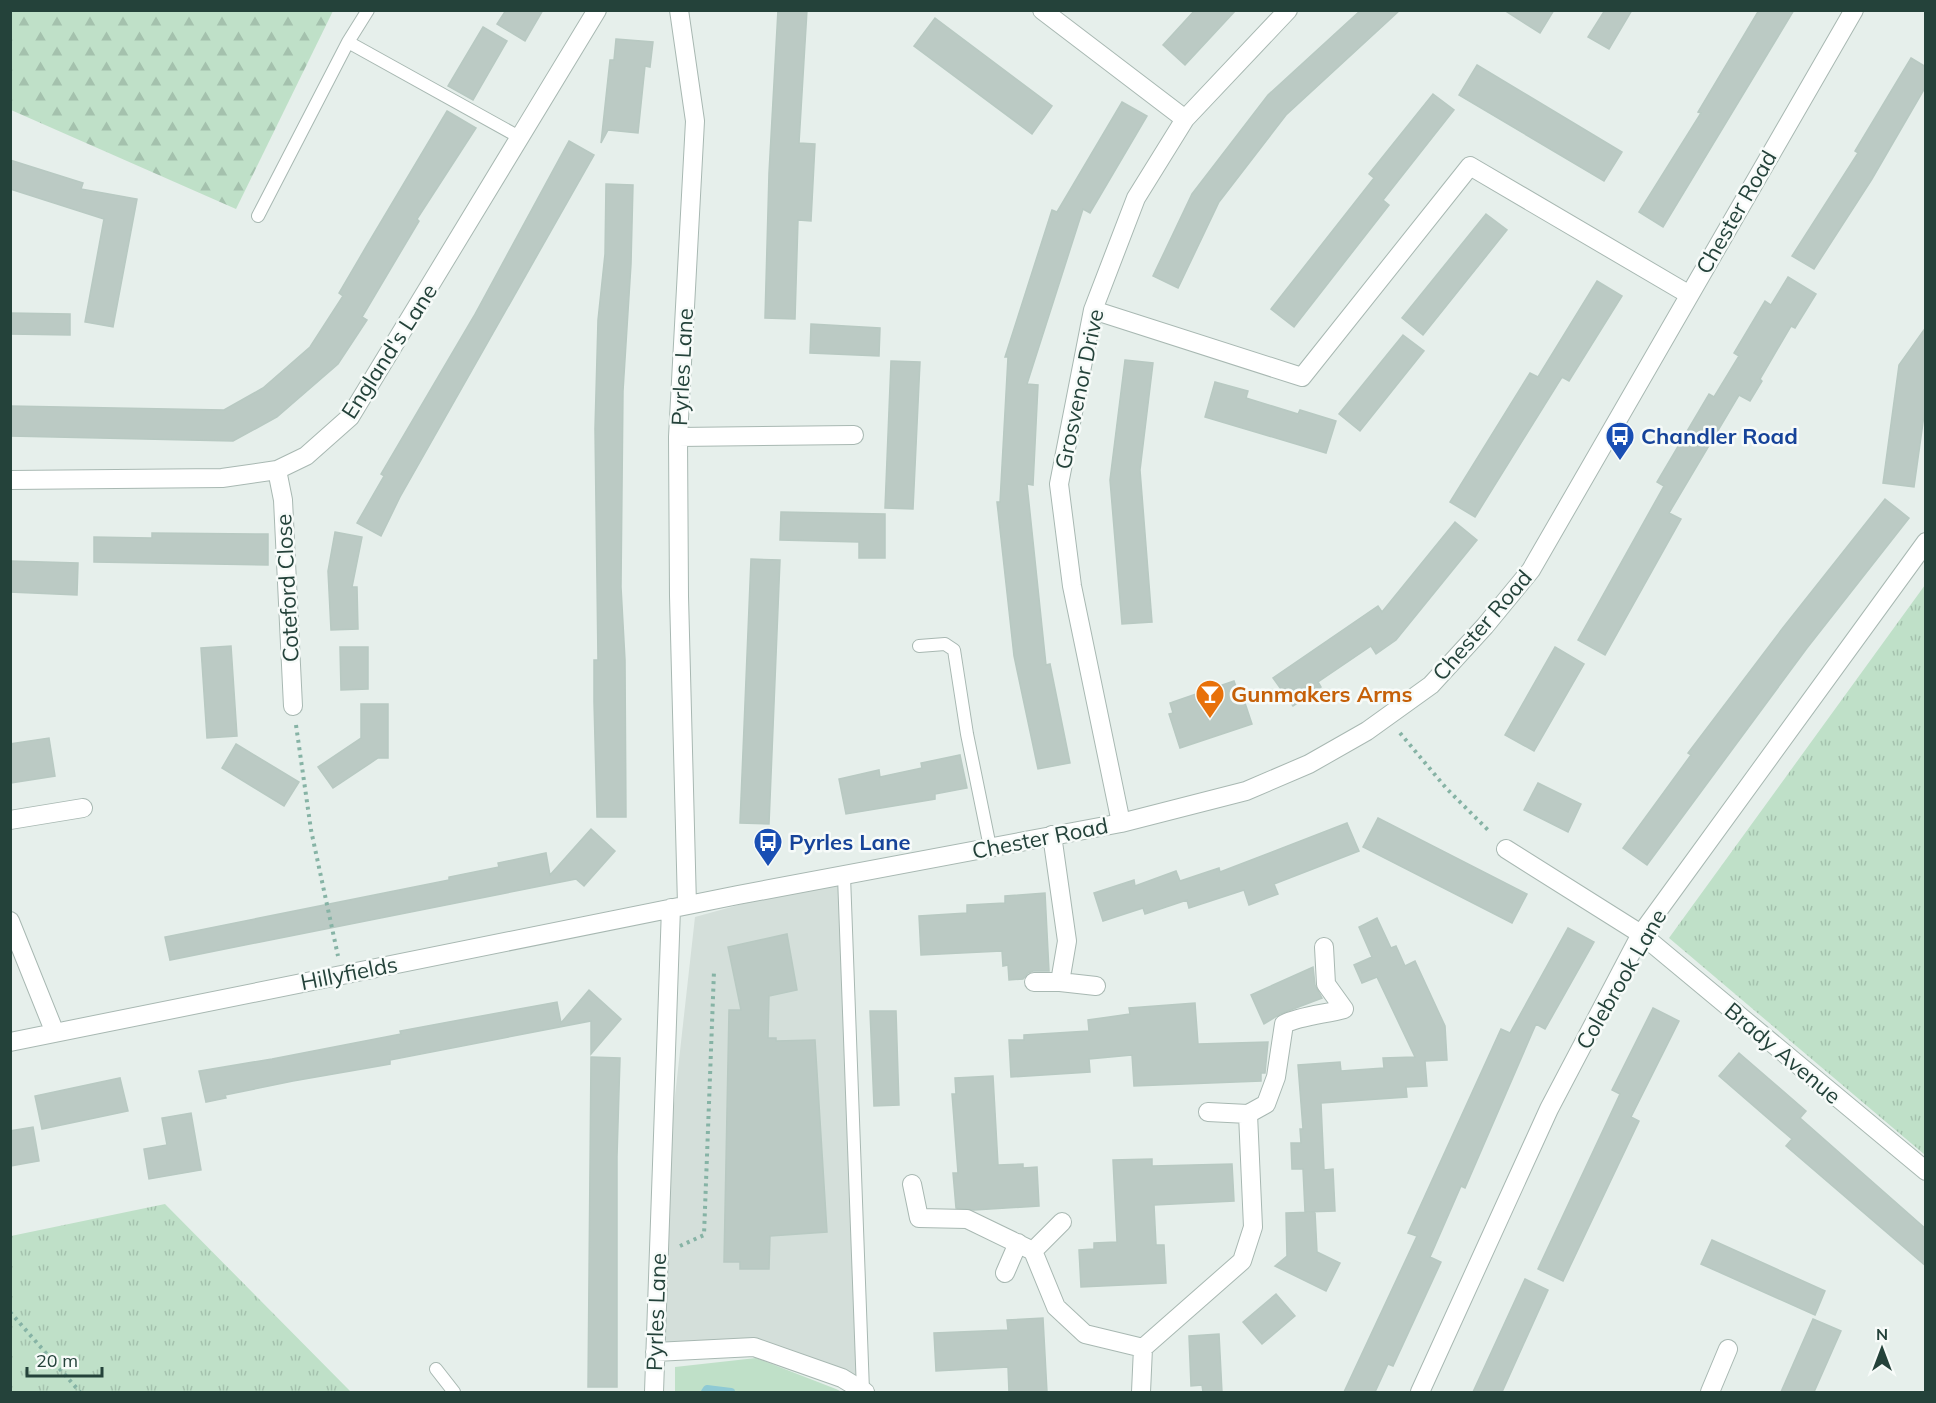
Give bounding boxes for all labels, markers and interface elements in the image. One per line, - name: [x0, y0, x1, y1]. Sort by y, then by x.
- street label: Chester Road: [1689, 145, 1783, 279]
- street label: England's Lane: [335, 278, 443, 424]
- street label: Grosvenor Drive: [1048, 306, 1110, 472]
- street label: Pyrles Lane: [665, 307, 699, 427]
- bus stop icon: Chandler Road: [1604, 420, 1636, 462]
- place label: Chandler Road: [1641, 422, 1798, 450]
- street label: Coteford Close: [269, 513, 305, 663]
- street label: Chester Road: [1426, 564, 1538, 686]
- bar icon: Gunmakers Arms: [1194, 678, 1226, 720]
- place label: Gunmakers Arms: [1231, 680, 1413, 708]
- street label: Chester Road: [970, 811, 1110, 865]
- bus stop icon: Pyrles Lane: [752, 826, 784, 868]
- place label: Pyrles Lane: [789, 828, 911, 856]
- street label: Colebrook Lane: [1570, 904, 1672, 1054]
- street label: Hillyfields: [298, 950, 400, 996]
- street label: Brady Avenue: [1719, 996, 1847, 1110]
- street label: Pyrles Lane: [640, 1253, 672, 1371]
- north arrow: [1852, 1319, 1912, 1379]
- text: N: [1876, 1324, 1888, 1344]
- scale bar: [27, 1340, 102, 1378]
- text: 20 m: [36, 1349, 78, 1372]

